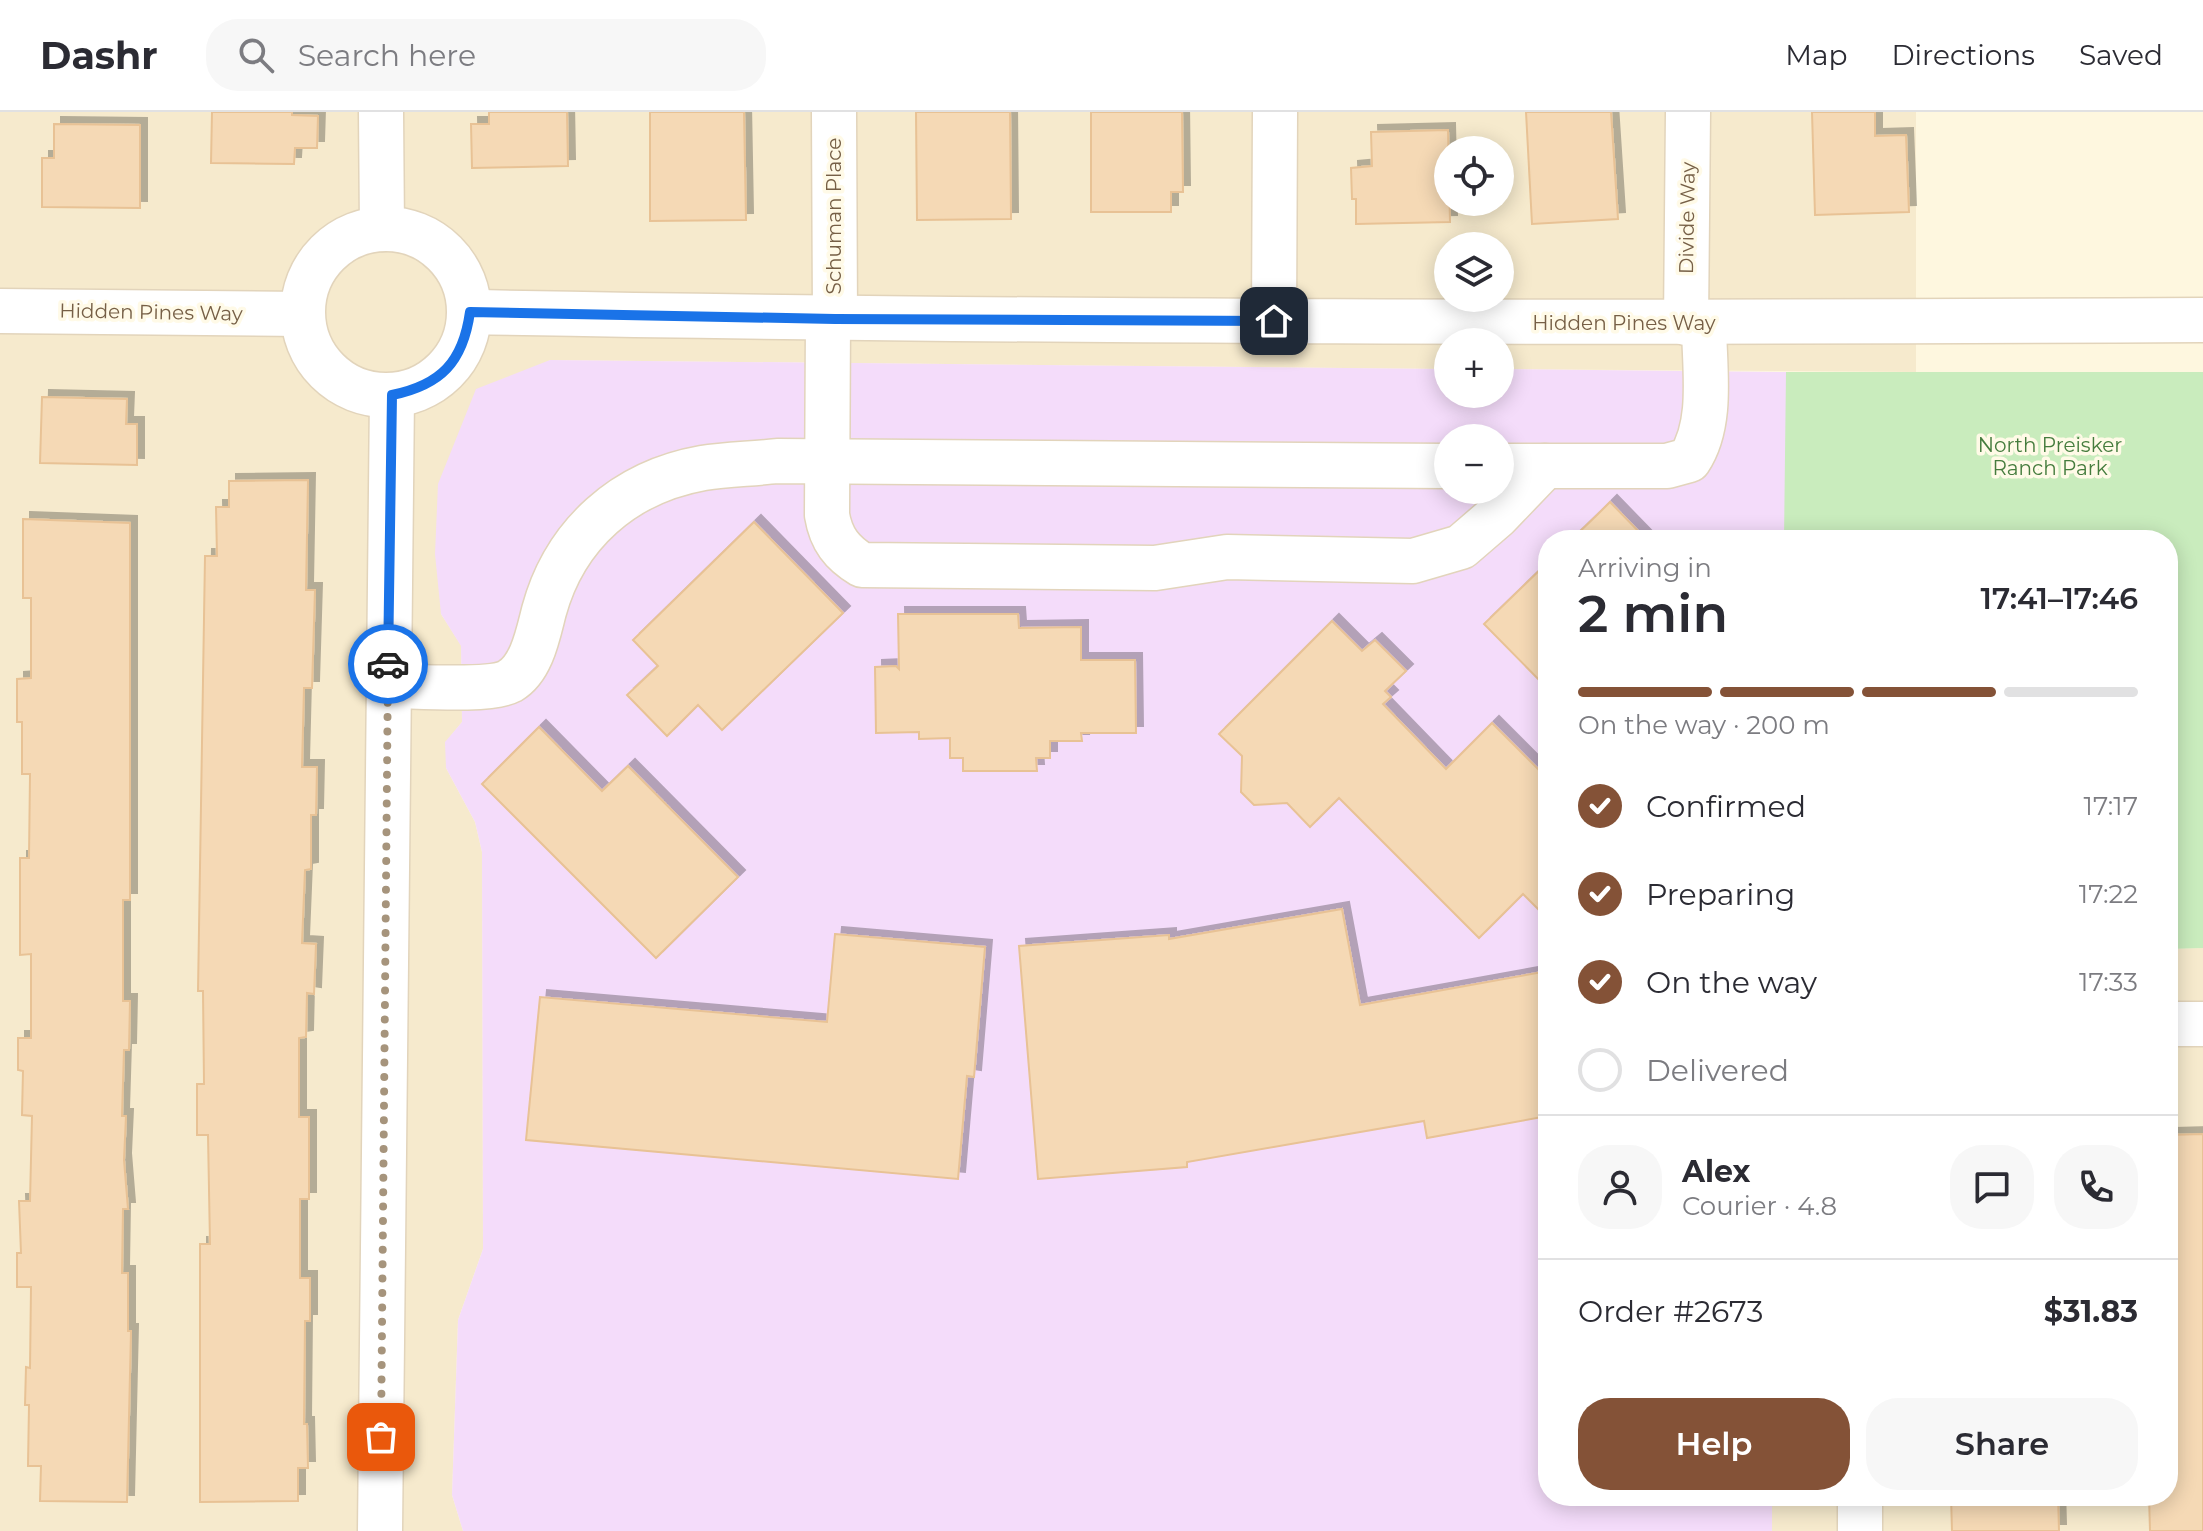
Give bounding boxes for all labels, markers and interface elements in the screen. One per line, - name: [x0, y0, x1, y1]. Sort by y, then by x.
- search box: [206, 19, 766, 91]
- text: Dashr: [40, 32, 158, 79]
- icon: search: [234, 33, 278, 77]
- text: Search here: [298, 37, 476, 74]
- text: Map: [1785, 38, 1847, 72]
- text: Directions: [1891, 38, 2035, 72]
- text: Saved: [2079, 38, 2163, 72]
- map controls: [1434, 136, 1514, 504]
- button: locate: [1434, 136, 1514, 216]
- street label: Schuman Place: [822, 138, 846, 294]
- street label: Divide Way: [1674, 161, 1700, 274]
- button: layers: [1434, 232, 1514, 312]
- pin: [1240, 287, 1308, 355]
- street label: Hidden Pines Way: [59, 298, 243, 326]
- icon: home: [1252, 299, 1296, 343]
- street label: Hidden Pines Way: [1532, 311, 1716, 335]
- button: +: [1434, 328, 1514, 408]
- button: −: [1434, 424, 1514, 504]
- park label: North Preisker Ranch Park: [1978, 433, 2122, 480]
- text: Arriving in: [1578, 552, 1712, 584]
- text: 17:41–17:46: [1981, 580, 2138, 617]
- text: 2 min: [1578, 582, 1728, 645]
- courier: [348, 624, 428, 704]
- icon: car: [366, 642, 410, 686]
- text: On the way · 200 m: [1578, 709, 1830, 741]
- icon: check: [1578, 784, 1622, 828]
- text: Confirmed: [1646, 788, 1806, 825]
- text: 17:17: [2084, 790, 2138, 822]
- icon: check: [1578, 872, 1622, 916]
- text: Preparing: [1646, 876, 1795, 913]
- text: 17:22: [2079, 878, 2138, 910]
- icon: check: [1578, 960, 1622, 1004]
- text: On the way: [1646, 964, 1817, 1001]
- text: 17:33: [2079, 966, 2138, 998]
- text: Delivered: [1646, 1052, 1789, 1089]
- button: person: [1578, 1145, 1662, 1229]
- button: chat: [1950, 1145, 2034, 1229]
- button: phone: [2054, 1145, 2138, 1229]
- text: Alex: [1682, 1153, 1750, 1190]
- text: Courier · 4.8: [1682, 1190, 1837, 1222]
- text: Order #2673: [1578, 1293, 1763, 1330]
- text: $31.83: [2044, 1293, 2138, 1330]
- button: Help: [1578, 1398, 1850, 1490]
- button: Share: [1866, 1398, 2138, 1490]
- pin: [347, 1403, 415, 1471]
- icon: bag: [359, 1415, 403, 1459]

